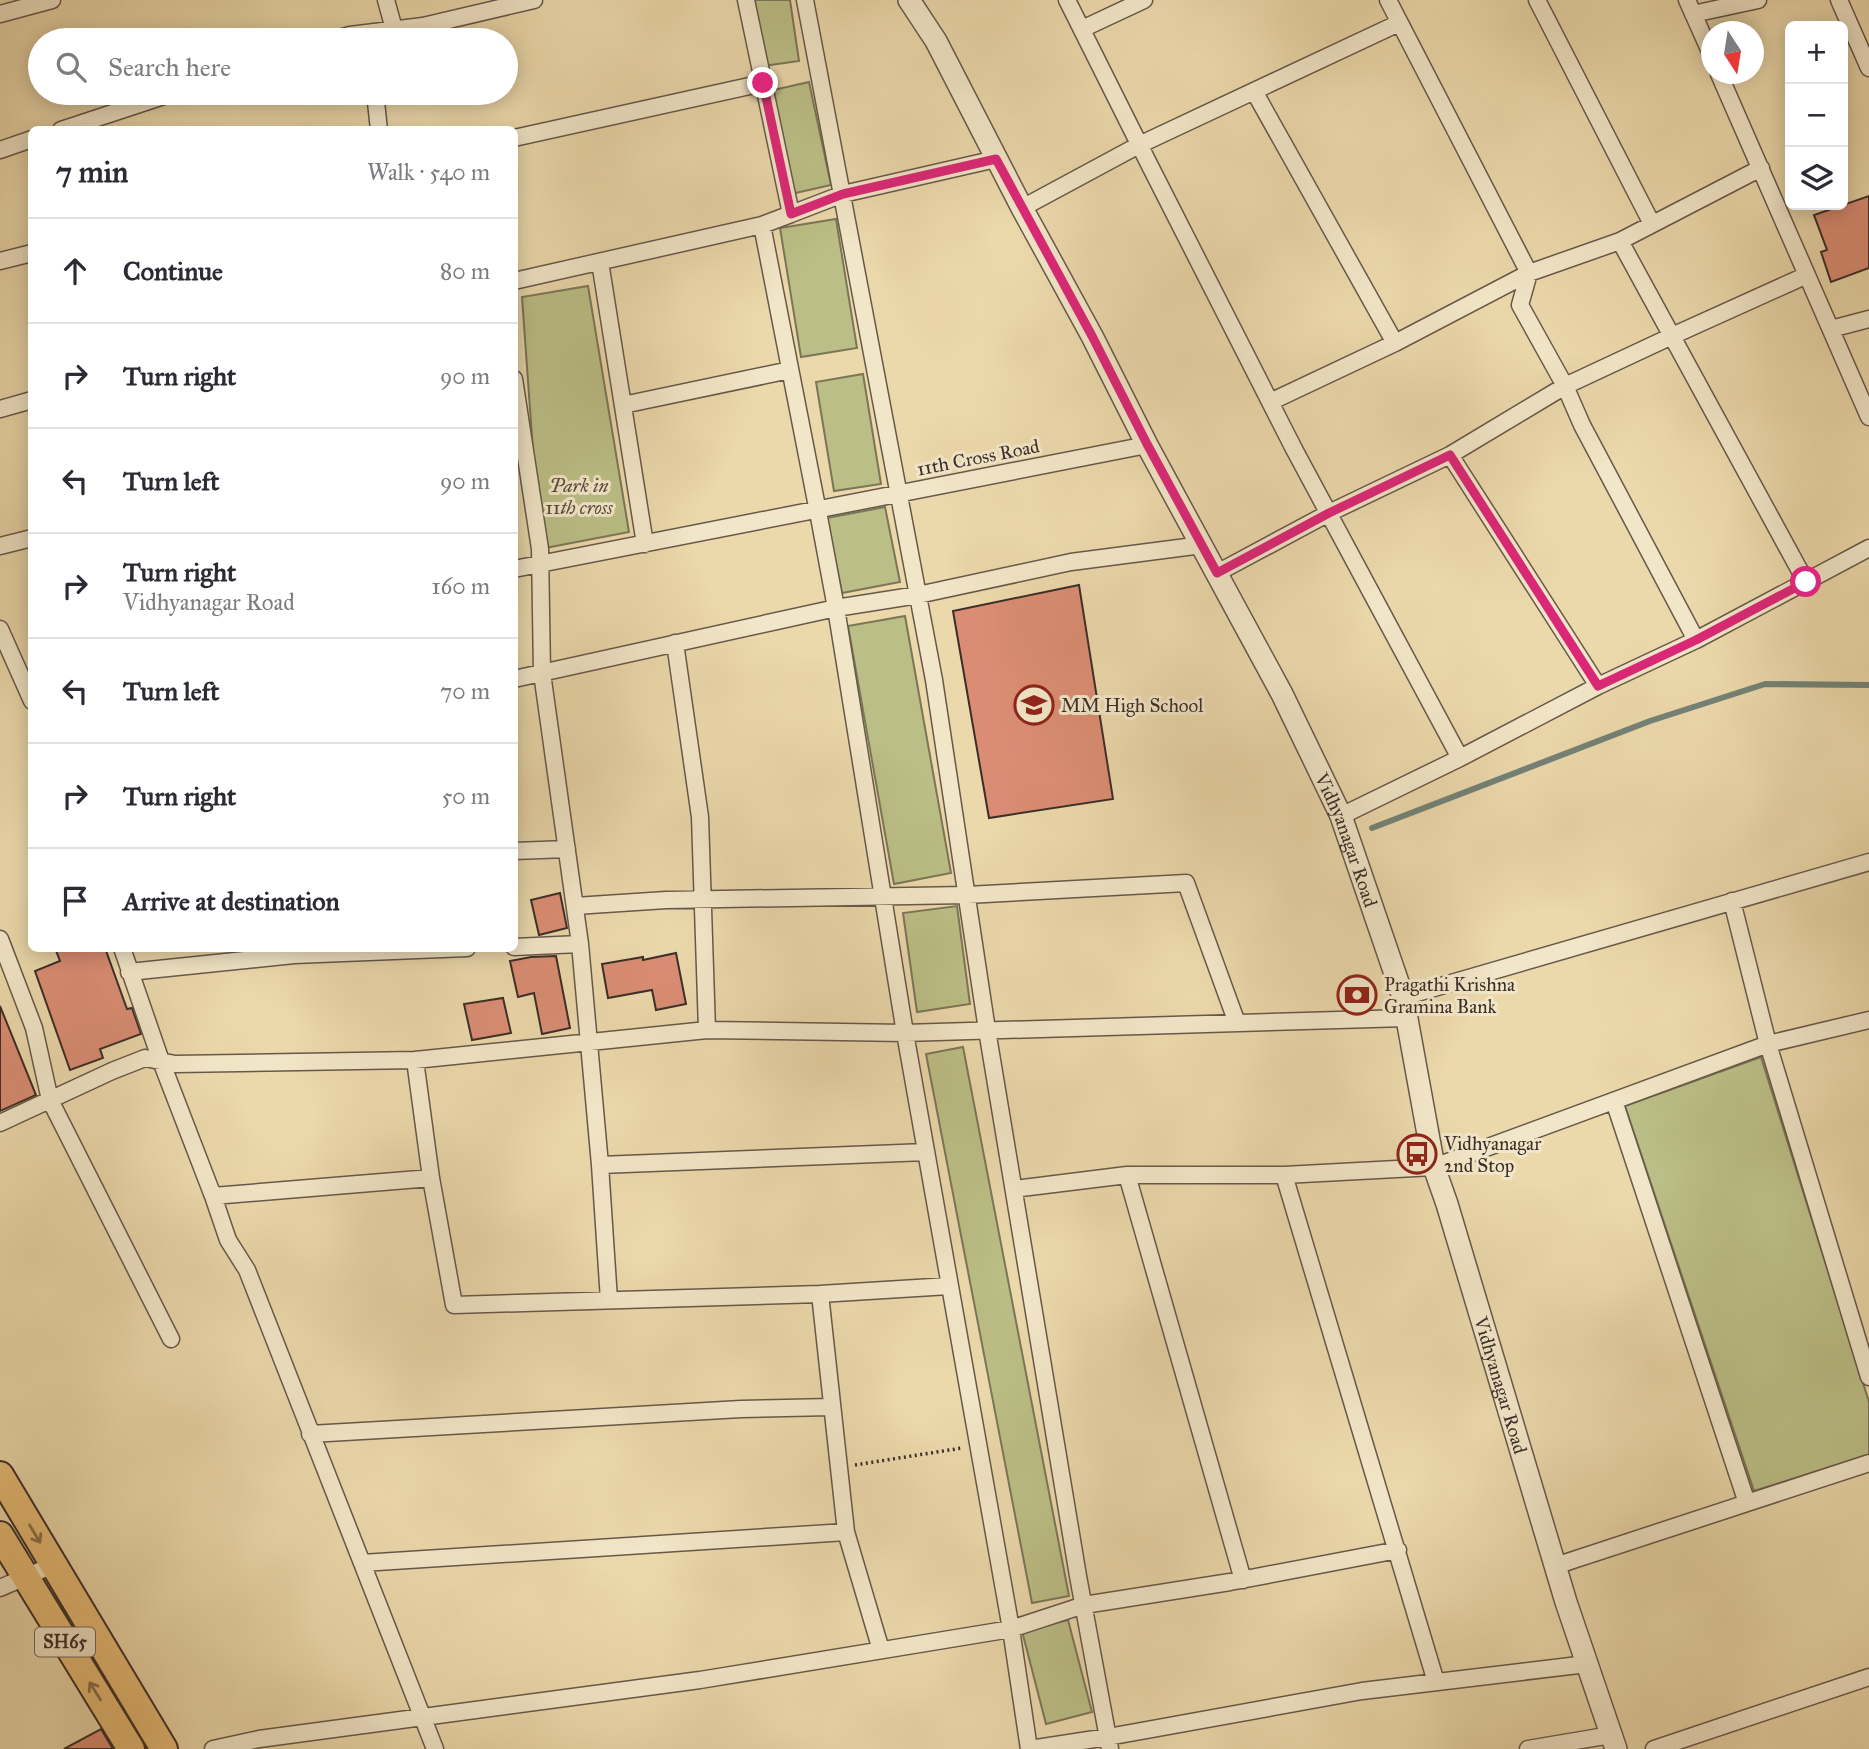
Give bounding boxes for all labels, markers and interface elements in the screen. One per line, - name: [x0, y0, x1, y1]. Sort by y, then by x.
- north arrow: [1701, 21, 1764, 84]
- map controls: [1785, 21, 1848, 210]
- button: +: [1785, 21, 1848, 84]
- search box: [28, 28, 518, 105]
- icon: search: [52, 48, 90, 86]
- text: Search here: [108, 51, 231, 83]
- route end: [747, 67, 778, 98]
- button: −: [1785, 84, 1848, 147]
- button: layers: [1785, 147, 1848, 210]
- text: 7 min: [56, 154, 128, 190]
- text: Walk · 540 m: [367, 158, 490, 186]
- icon: ahead: [56, 252, 94, 290]
- text: Continue: [123, 255, 223, 287]
- text: 80 m: [440, 257, 490, 285]
- icon: right: [56, 357, 94, 395]
- text: Turn right: [123, 360, 236, 392]
- text: 90 m: [440, 362, 490, 390]
- street label: 11th Cross Road: [915, 434, 1042, 481]
- icon: left: [56, 462, 94, 500]
- text: Turn left: [123, 465, 219, 497]
- text: 90 m: [440, 467, 490, 495]
- park label: Park in 11th cross: [545, 474, 613, 519]
- text: Turn right: [123, 556, 236, 588]
- route start: [1790, 566, 1821, 597]
- icon: right: [56, 567, 94, 605]
- text: 160 m: [432, 572, 490, 600]
- text: Vidhyanagar Road: [123, 588, 295, 616]
- icon: left: [56, 672, 94, 710]
- text: Turn left: [123, 675, 219, 707]
- text: 70 m: [440, 677, 490, 705]
- school or university icon: MM High School: [1013, 684, 1055, 726]
- place label: MM High School: [1061, 694, 1204, 718]
- street label: Vidhyanagar Road: [1309, 768, 1382, 910]
- icon: right: [56, 777, 94, 815]
- text: Turn right: [123, 780, 236, 812]
- text: 50 m: [442, 782, 490, 810]
- icon: arrive: [56, 882, 94, 920]
- text: Arrive at destination: [123, 885, 340, 917]
- place label: Pragathi Krishna Gramina Bank: [1384, 973, 1516, 1018]
- bank icon: Pragathi Krishna Gramina Bank: [1336, 974, 1378, 1016]
- place label: Vidhyanagar 2nd Stop: [1443, 1132, 1542, 1177]
- bus stop icon: Vidhyanagar 2nd Stop: [1396, 1133, 1438, 1175]
- street label: Vidhyanagar Road: [1469, 1313, 1532, 1457]
- one-way arrow: [28, 1523, 42, 1543]
- road number: SH65: [35, 1628, 95, 1657]
- one-way arrow: [88, 1682, 103, 1701]

